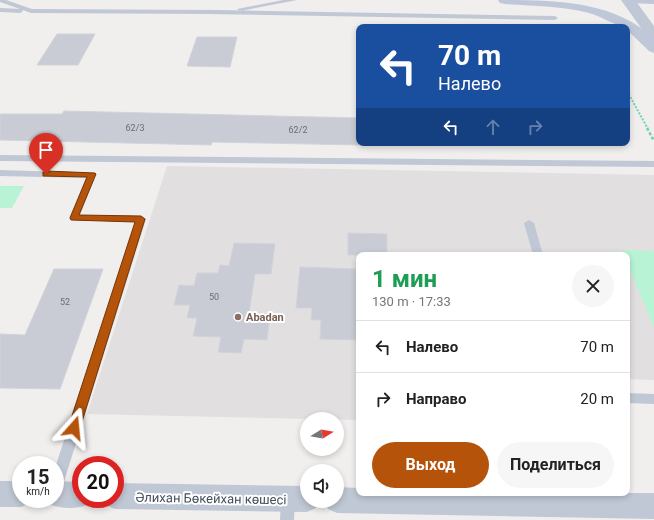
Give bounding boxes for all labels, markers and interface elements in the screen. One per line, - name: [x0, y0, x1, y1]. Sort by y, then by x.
- text: 70 m: [438, 39, 501, 72]
- icon: left: [372, 40, 424, 92]
- text: Налево: [438, 73, 501, 94]
- icon: left: [440, 116, 462, 138]
- icon: ahead: [482, 116, 504, 138]
- icon: right: [524, 116, 546, 138]
- house number: 62/3: [126, 123, 144, 133]
- house number: 62/2: [289, 125, 307, 135]
- pin: [29, 133, 63, 174]
- icon: arrive: [35, 139, 57, 161]
- text: 1 мин: [372, 265, 437, 293]
- button: close: [572, 265, 614, 307]
- house number: 50: [209, 292, 219, 302]
- text: 130 m · 17:33: [372, 294, 451, 309]
- house number: 52: [60, 297, 70, 307]
- place label: Abadan: [246, 311, 284, 324]
- marker: Abadan: [233, 312, 243, 322]
- icon: left: [372, 336, 394, 358]
- text: Налево: [406, 338, 458, 356]
- text: 70 m: [580, 338, 614, 356]
- icon: right: [372, 388, 394, 410]
- text: Направо: [406, 390, 467, 408]
- text: 20 m: [580, 390, 614, 408]
- position arrow: [53, 407, 95, 449]
- north arrow: [300, 412, 344, 456]
- map controls: [300, 412, 344, 508]
- button: Выход: [372, 442, 489, 488]
- button: Поделиться: [497, 442, 614, 488]
- speed limit sign: 20: [72, 456, 124, 508]
- button: sound: [300, 464, 344, 508]
- text: 15: [27, 465, 49, 489]
- text: km/h: [26, 486, 50, 497]
- street label: Әлихан Бөкейхан көшесі: [135, 490, 287, 507]

